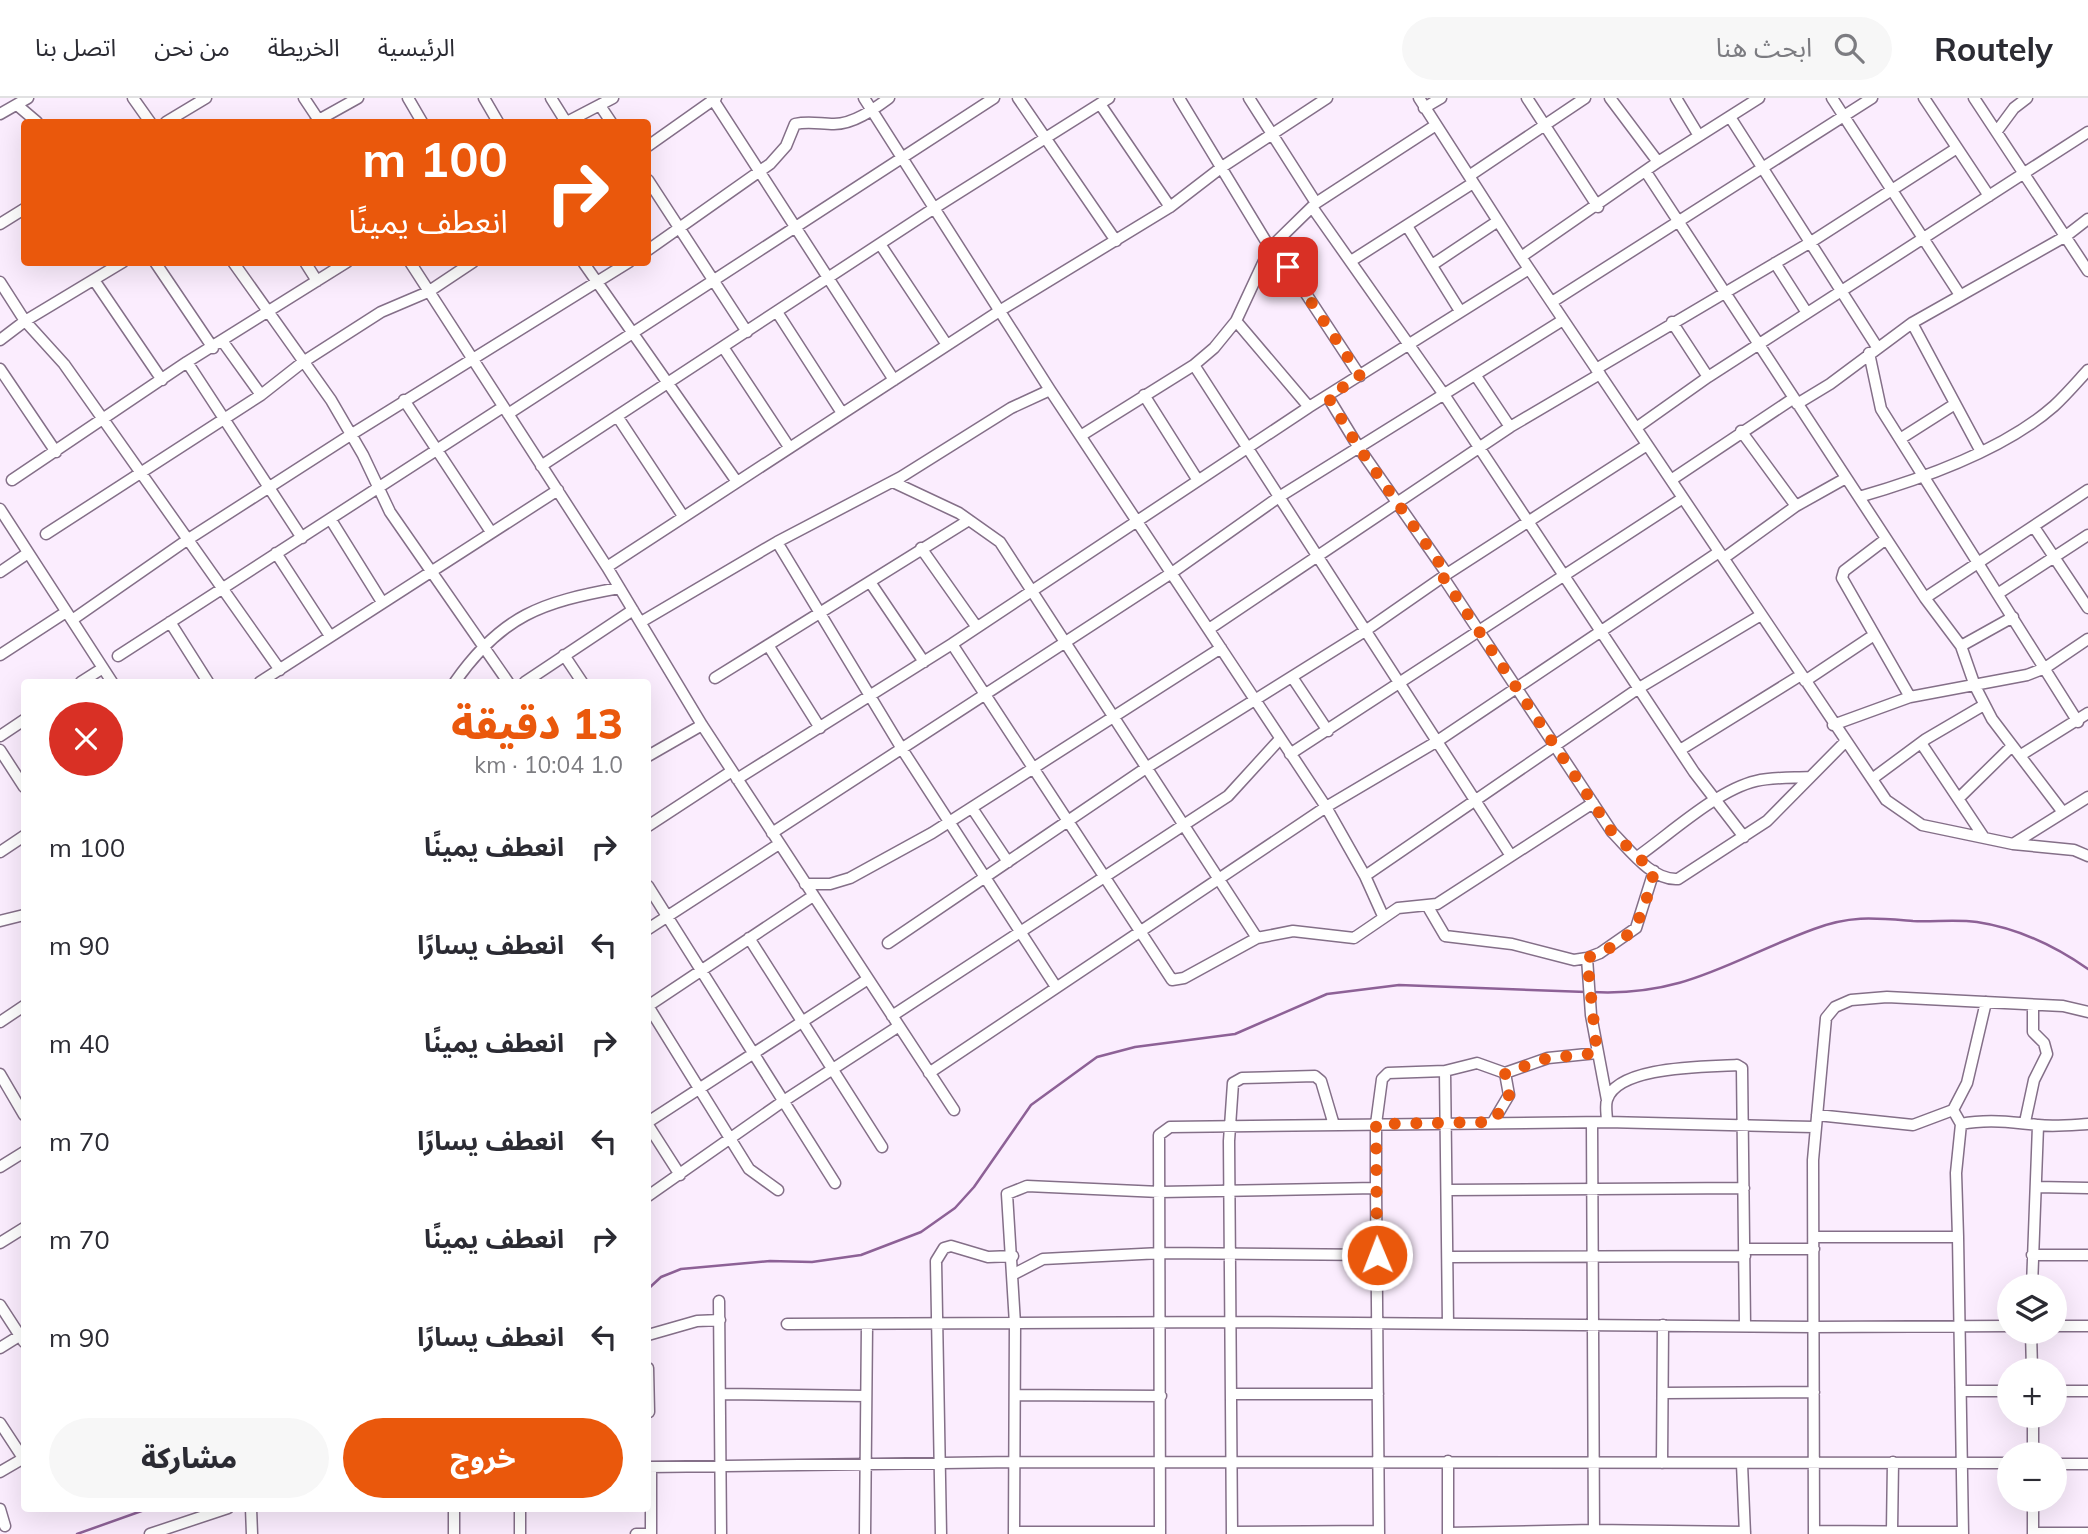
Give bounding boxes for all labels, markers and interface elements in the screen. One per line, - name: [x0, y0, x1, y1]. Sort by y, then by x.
- search box: [1402, 17, 1892, 80]
- text: Routely: [1934, 28, 2053, 69]
- icon: search: [1830, 29, 1868, 67]
- text: ابحث هنا: [1716, 31, 1812, 64]
- text: اتصل بنا: [35, 32, 116, 62]
- text: من نحن: [154, 32, 230, 62]
- text: الخريطة: [268, 32, 340, 62]
- text: الرئيسية: [378, 32, 455, 62]
- text: 100 m: [362, 128, 508, 189]
- icon: right: [532, 147, 623, 238]
- text: انعطف يمينًا: [349, 201, 508, 241]
- pin: [1258, 237, 1318, 297]
- icon: arrive: [1269, 248, 1307, 286]
- text: 13 دقيقة: [451, 697, 623, 750]
- button: close: [49, 702, 123, 776]
- text: 1.0 km · 10:04: [474, 750, 623, 779]
- icon: right: [585, 828, 623, 866]
- text: انعطف يمينًا: [424, 830, 564, 863]
- text: 100 m: [49, 831, 125, 864]
- icon: left: [585, 926, 623, 964]
- text: انعطف يسارًا: [417, 928, 564, 961]
- text: 90 m: [49, 929, 110, 962]
- icon: right: [585, 1024, 623, 1062]
- text: انعطف يمينًا: [424, 1026, 564, 1059]
- text: 40 m: [49, 1027, 110, 1060]
- icon: left: [585, 1122, 623, 1160]
- text: انعطف يسارًا: [417, 1124, 564, 1157]
- text: 70 m: [49, 1125, 110, 1158]
- position arrow: [1340, 1218, 1414, 1292]
- icon: right: [585, 1220, 623, 1258]
- text: انعطف يمينًا: [424, 1222, 564, 1255]
- text: 70 m: [49, 1223, 110, 1256]
- map controls: [1997, 1274, 2067, 1512]
- button: layers: [1997, 1274, 2067, 1344]
- icon: left: [585, 1318, 623, 1356]
- text: انعطف يسارًا: [417, 1320, 564, 1353]
- text: 90 m: [49, 1321, 110, 1354]
- button: +: [1997, 1358, 2067, 1428]
- button: مشاركة: [49, 1418, 329, 1498]
- button: خروج: [343, 1418, 623, 1498]
- button: −: [1997, 1442, 2067, 1512]

